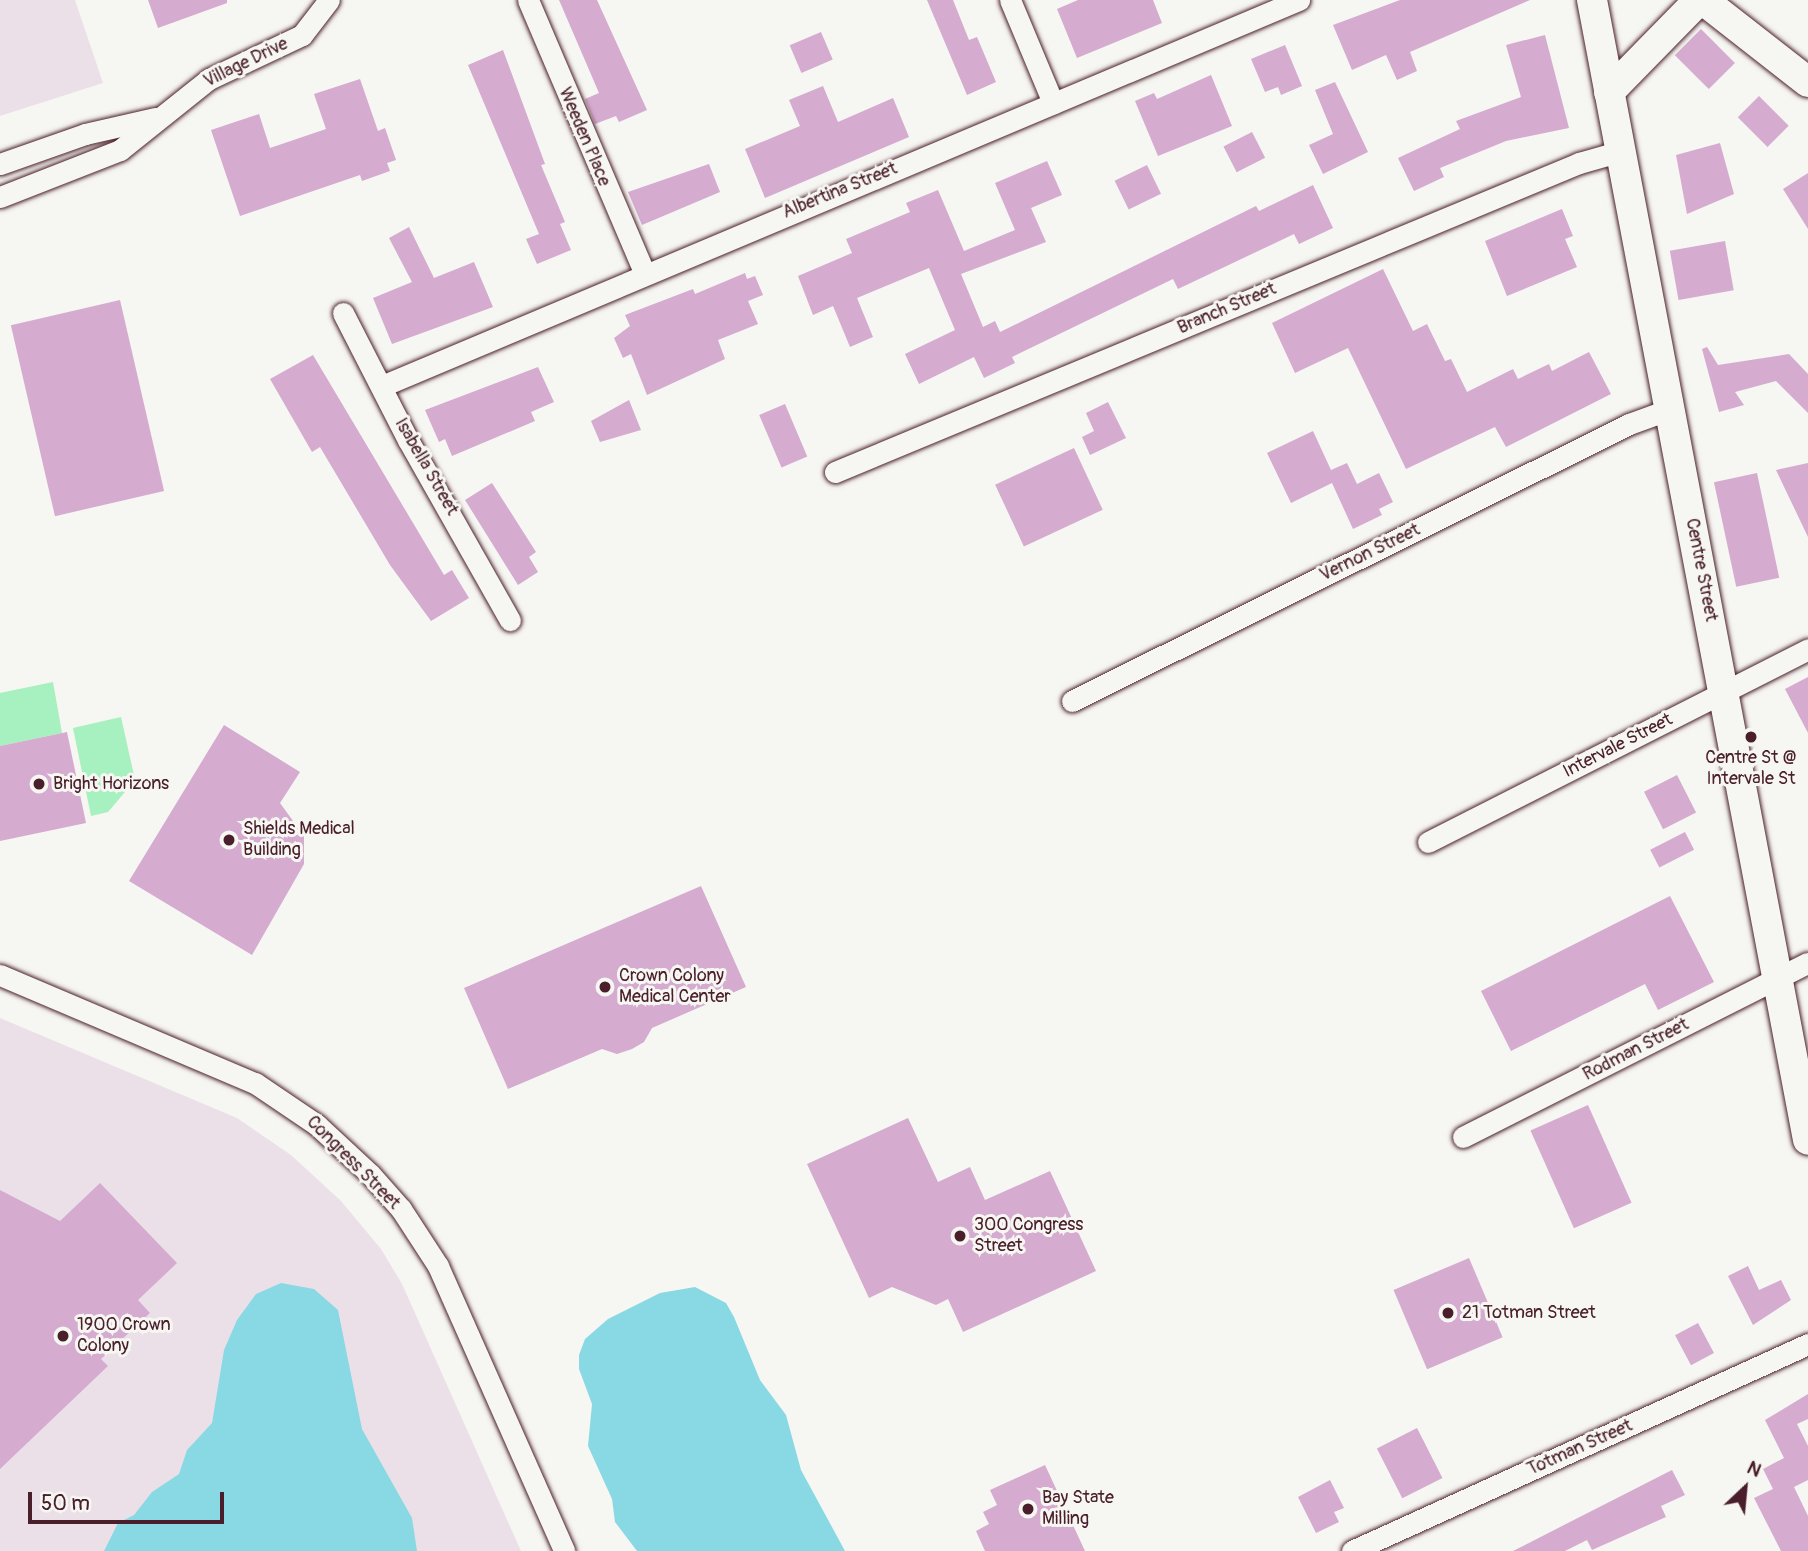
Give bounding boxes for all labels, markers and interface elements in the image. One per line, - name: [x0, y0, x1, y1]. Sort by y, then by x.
- street label: Village Drive: [200, 33, 292, 93]
- street label: Weeden Place: [553, 84, 615, 190]
- street label: Albertina Street: [780, 158, 900, 224]
- street label: Branch Street: [1174, 279, 1280, 339]
- street label: Isabella Street: [389, 414, 463, 520]
- street label: Centre Street: [1680, 517, 1722, 623]
- street label: Vernon Street: [1316, 519, 1424, 587]
- street label: Intervale Street: [1560, 709, 1676, 783]
- marker: Centre St @ Intervale St: [1743, 729, 1759, 745]
- place label: Centre St @ Intervale St: [1705, 748, 1797, 790]
- place label: Bright Horizons: [53, 773, 169, 795]
- marker: Bright Horizons: [31, 776, 47, 792]
- place label: Shields Medical Building: [243, 819, 355, 862]
- marker: Shields Medical Building: [221, 832, 237, 848]
- place label: Crown Colony Medical Center: [619, 966, 731, 1009]
- marker: Crown Colony Medical Center: [597, 979, 613, 995]
- street label: Rodman Street: [1580, 1014, 1692, 1086]
- street label: Congress Street: [302, 1112, 404, 1214]
- place label: 300 Congress Street: [974, 1215, 1083, 1258]
- marker: 300 Congress Street: [952, 1228, 968, 1244]
- place label: 21 Totman Street: [1462, 1302, 1596, 1324]
- marker: 21 Totman Street: [1440, 1305, 1456, 1321]
- place label: 1900 Crown Colony: [77, 1315, 171, 1358]
- marker: 1900 Crown Colony: [55, 1328, 71, 1344]
- street label: Totman Street: [1524, 1415, 1636, 1481]
- north arrow: [1710, 1453, 1780, 1523]
- text: N: [1743, 1456, 1765, 1483]
- scale bar: [32, 1478, 228, 1522]
- place label: Bay State Milling: [1042, 1488, 1114, 1530]
- text: 50 m: [41, 1490, 90, 1517]
- marker: Bay State Milling: [1020, 1501, 1036, 1517]

